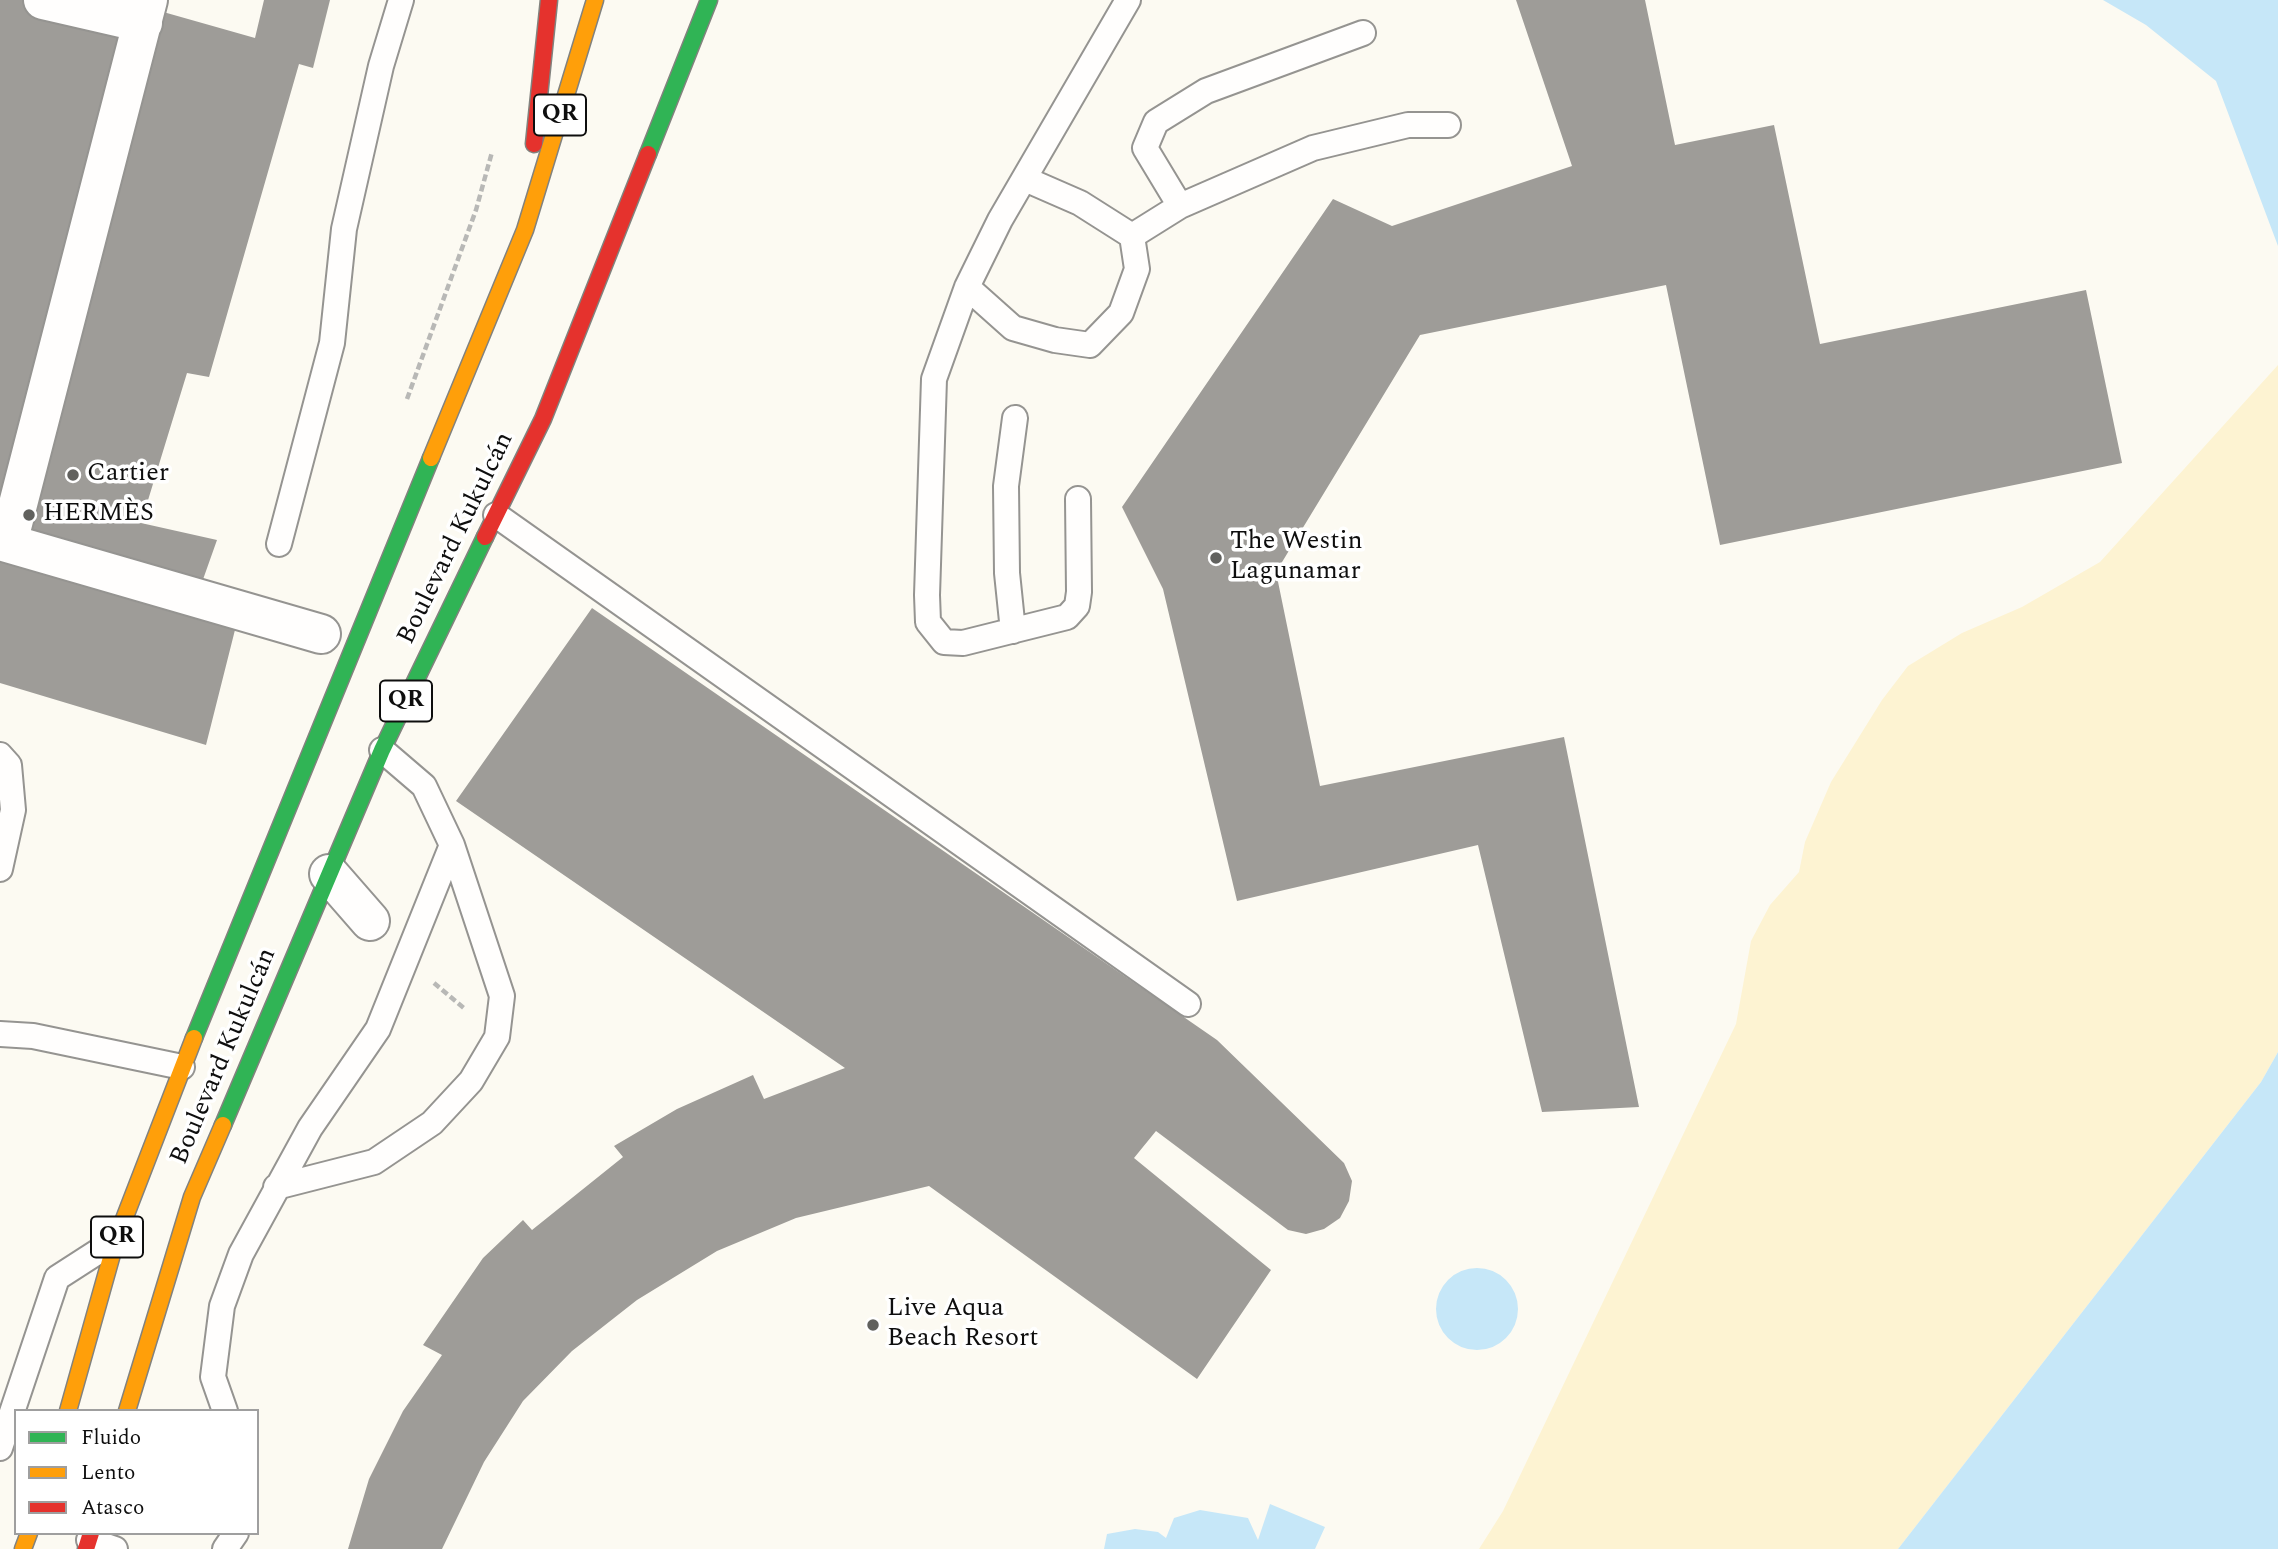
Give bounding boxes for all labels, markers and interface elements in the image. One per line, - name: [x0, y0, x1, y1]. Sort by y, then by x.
- road number: QR: [534, 94, 586, 135]
- street label: Boulevard Kukulcán: [392, 428, 522, 650]
- place label: Cartier: [87, 459, 169, 491]
- marker: Cartier: [65, 467, 81, 483]
- place label: HERMÈS: [43, 499, 154, 531]
- marker: HERMÈS: [21, 507, 37, 523]
- place label: The Westin Lagunamar: [1230, 527, 1363, 588]
- marker: The Westin Lagunamar: [1208, 550, 1224, 566]
- road number: QR: [380, 680, 432, 722]
- street label: Boulevard Kukulcán: [165, 944, 285, 1170]
- road number: QR: [91, 1217, 143, 1258]
- place label: Live Aqua Beach Resort: [887, 1294, 1038, 1356]
- marker: Live Aqua Beach Resort: [865, 1317, 881, 1333]
- legend: [14, 1409, 259, 1535]
- text: Fluido: [81, 1422, 141, 1454]
- text: Lento: [81, 1457, 135, 1489]
- text: Atasco: [81, 1492, 144, 1524]

